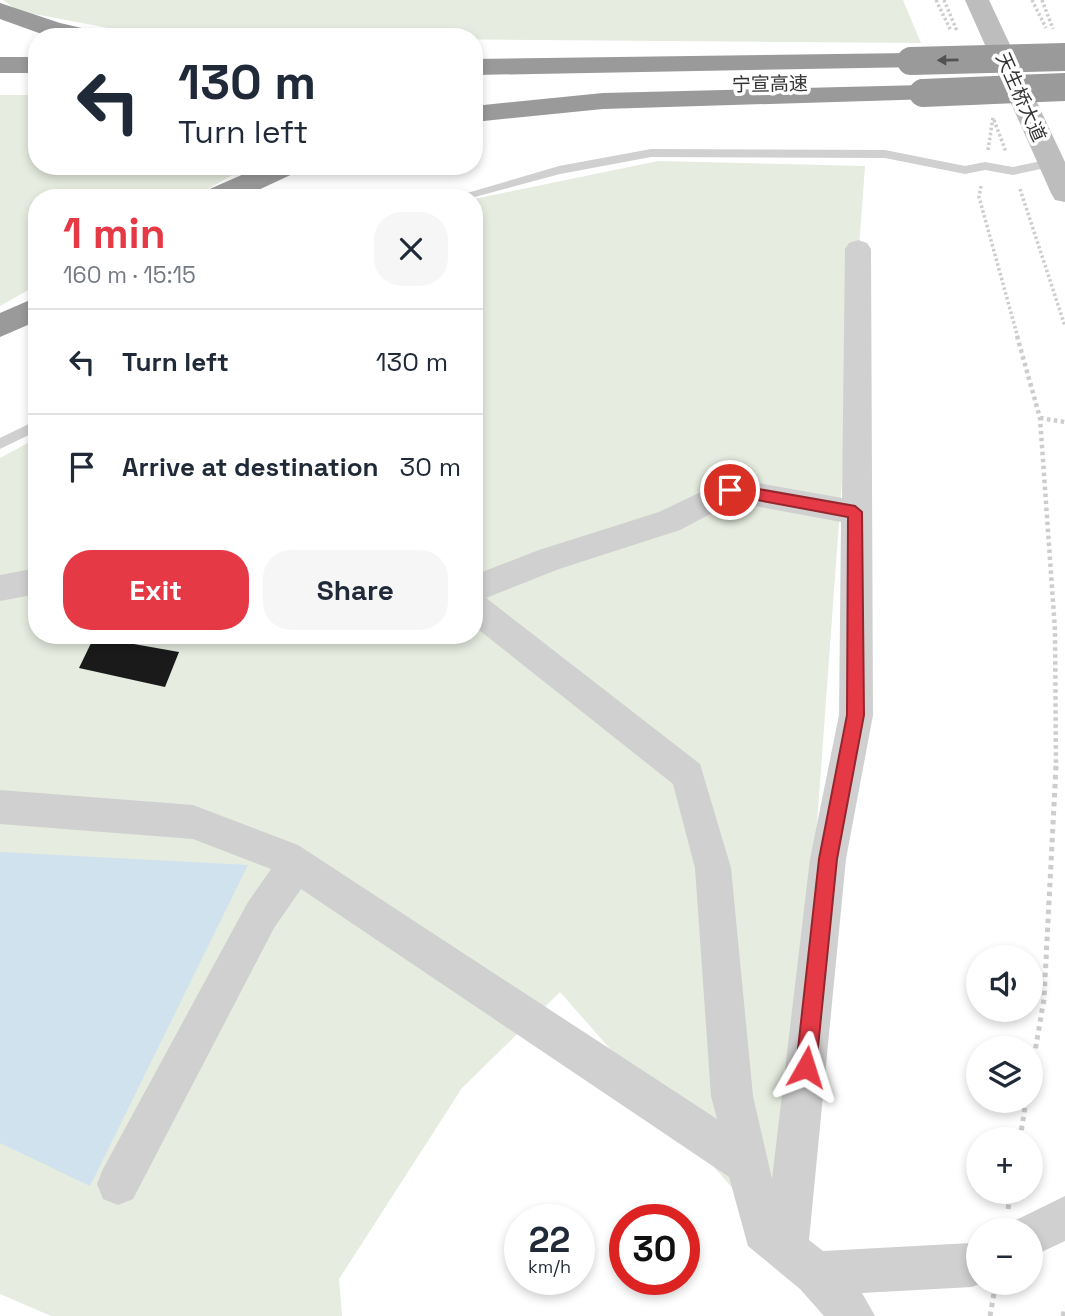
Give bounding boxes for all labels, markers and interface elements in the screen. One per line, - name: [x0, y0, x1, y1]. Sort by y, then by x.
- street label: 天生桥大道: [990, 49, 1052, 145]
- text: 130 m: [178, 51, 316, 113]
- one-way arrow: [937, 54, 959, 66]
- icon: left: [63, 56, 154, 147]
- street label: 宁宣高速: [732, 71, 808, 97]
- text: Turn left: [178, 112, 308, 152]
- text: 1 min: [63, 207, 166, 260]
- button: close: [374, 212, 448, 286]
- text: 160 m · 15:15: [63, 260, 196, 290]
- icon: left: [63, 343, 101, 381]
- text: Turn left: [122, 345, 229, 379]
- text: 130 m: [376, 345, 448, 379]
- icon: arrive: [63, 448, 101, 486]
- text: Arrive at destination: [122, 450, 379, 484]
- text: 30 m: [400, 450, 461, 484]
- pin: [700, 460, 760, 520]
- icon: arrive: [711, 471, 749, 509]
- button: Exit: [63, 550, 249, 630]
- button: Share: [263, 550, 448, 630]
- map controls: [966, 945, 1043, 1295]
- button: sound: [966, 945, 1043, 1022]
- position arrow: [769, 1030, 843, 1104]
- button: layers: [966, 1036, 1043, 1113]
- button: +: [966, 1127, 1043, 1204]
- speed limit sign: 30: [609, 1204, 700, 1295]
- text: 22: [529, 1218, 570, 1262]
- button: −: [966, 1218, 1043, 1295]
- text: km/h: [528, 1255, 571, 1278]

